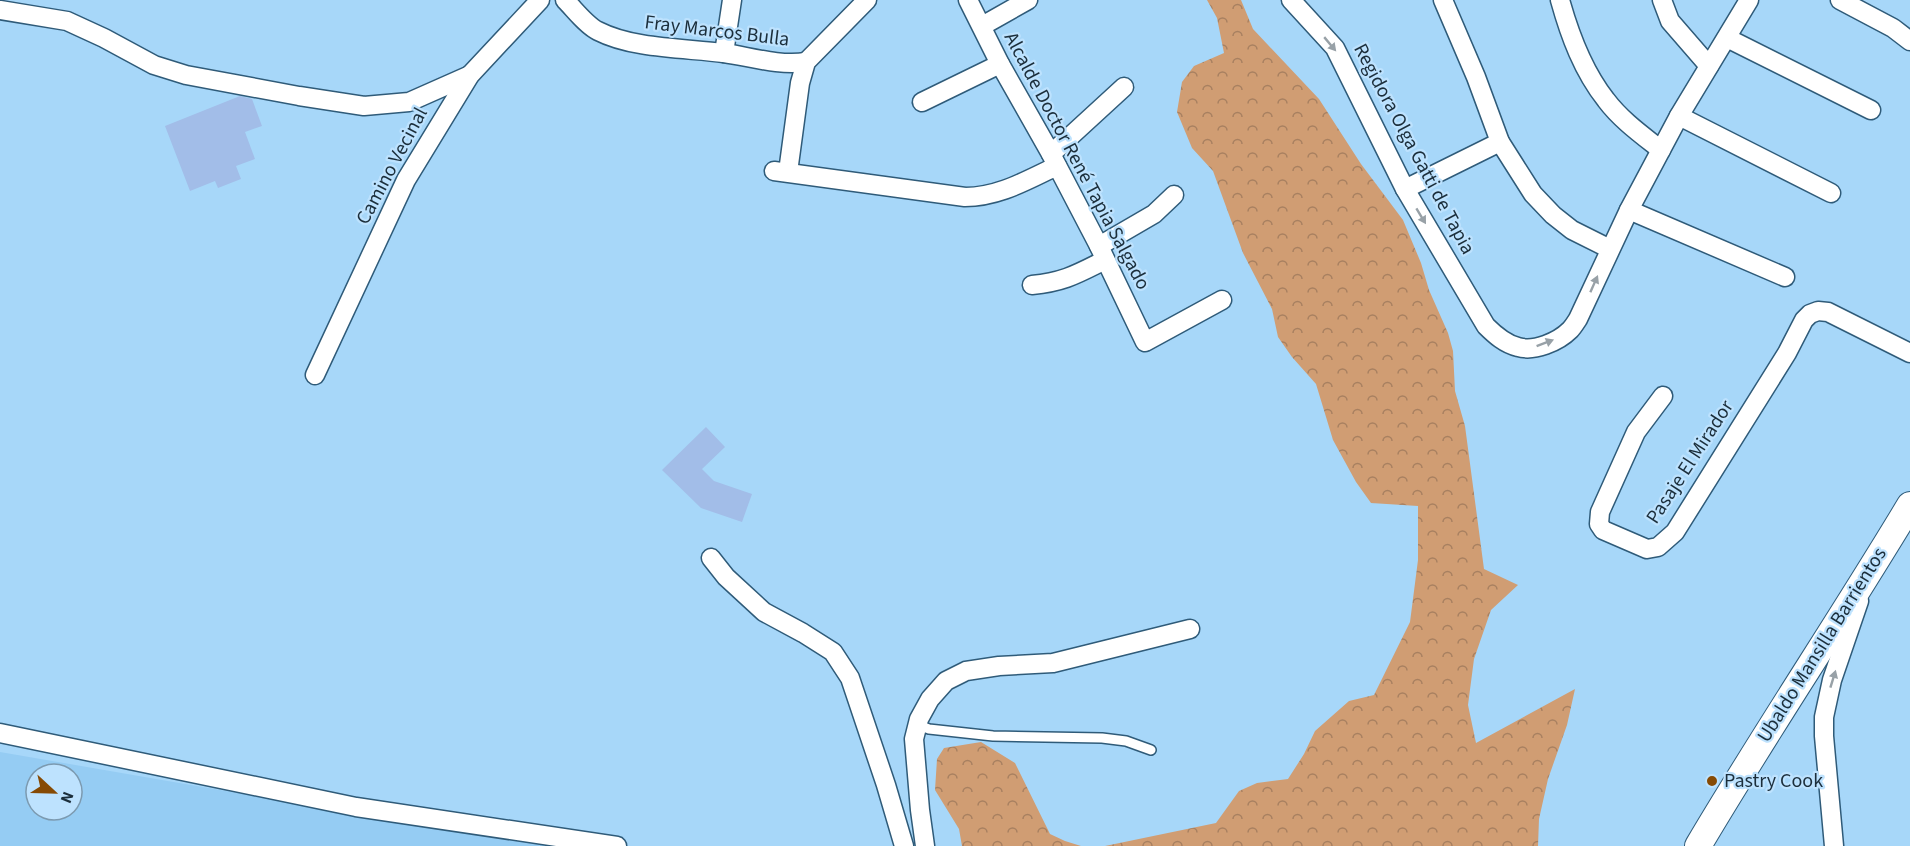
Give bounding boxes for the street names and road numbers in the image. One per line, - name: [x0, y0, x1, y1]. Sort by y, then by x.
- street label: Fray Marcos Bulla: [643, 8, 791, 54]
- street label: Alcalde Doctor René Tapia Salgado: [997, 27, 1157, 295]
- street label: Regidora Olga Gatti de Tapia: [1346, 39, 1482, 259]
- street label: Camino Vecinal: [349, 103, 435, 229]
- street label: Pasaje El Mirador: [1639, 395, 1741, 529]
- street label: Ubaldo Mansilla Barrientos: [1750, 542, 1894, 748]

